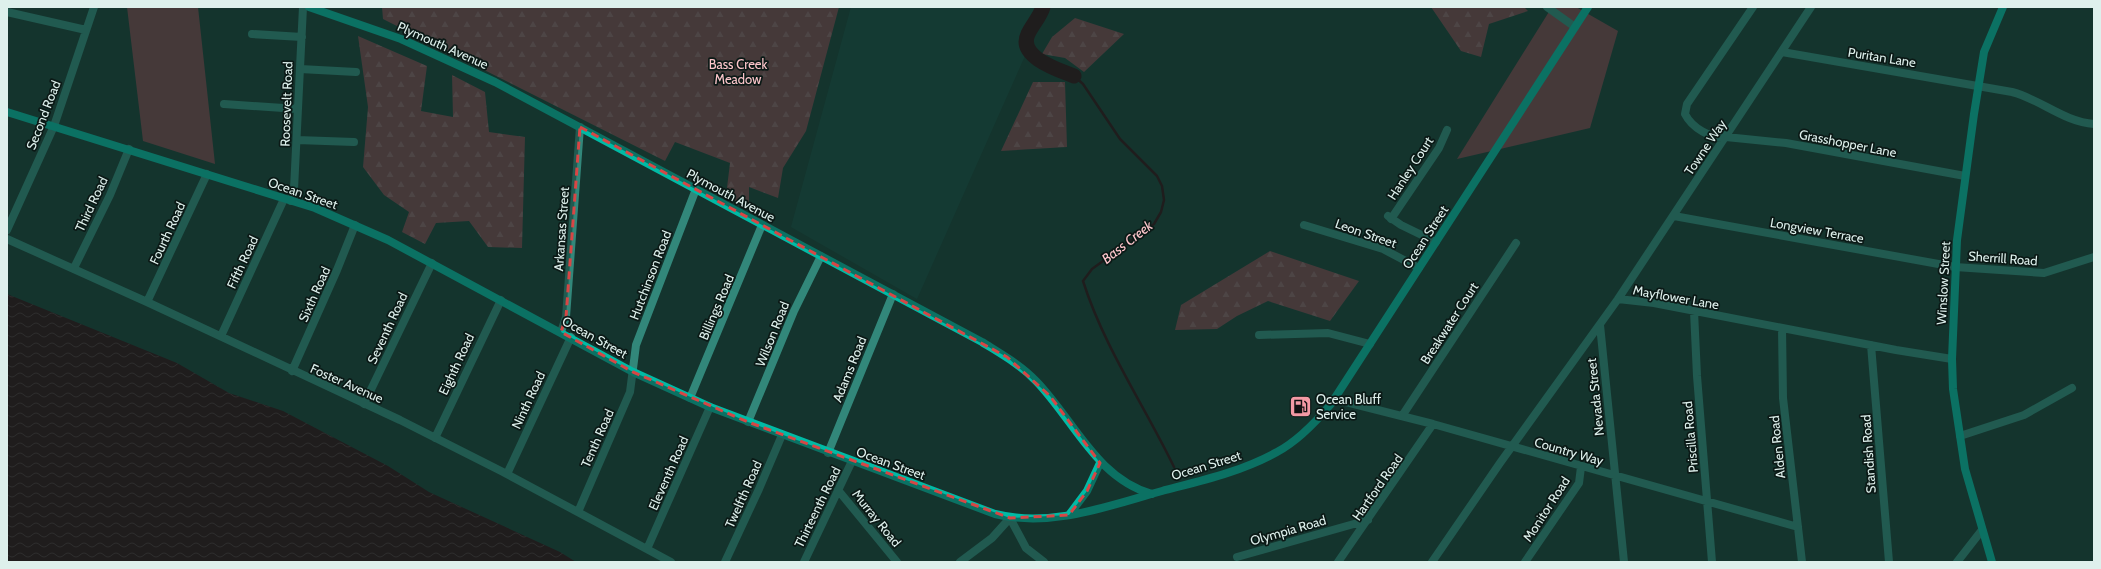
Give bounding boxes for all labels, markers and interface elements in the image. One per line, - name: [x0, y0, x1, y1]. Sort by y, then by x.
- street label: Plymouth Avenue: [395, 18, 491, 72]
- street label: Puritan Lane: [1847, 44, 1917, 70]
- park label: Bass Creek Meadow: [709, 56, 768, 87]
- street label: Roosevelt Road: [277, 61, 295, 147]
- street label: Second Road: [22, 78, 64, 152]
- street label: Towne Way: [1681, 116, 1730, 178]
- street label: Grasshopper Lane: [1798, 126, 1898, 160]
- street label: Hanley Court: [1384, 133, 1437, 203]
- street label: Plymouth Avenue: [684, 165, 778, 225]
- street label: Third Road: [71, 174, 111, 234]
- street label: Ocean Street: [266, 174, 340, 213]
- street label: Arkansas Street: [550, 186, 572, 272]
- street label: Fourth Road: [146, 199, 188, 267]
- street label: Ocean Street: [1399, 202, 1452, 272]
- street label: Longview Terrace: [1769, 214, 1865, 246]
- street label: Leon Street: [1333, 215, 1399, 251]
- water label: Bass Creek: [1098, 216, 1157, 268]
- street label: Hutchinson Road: [626, 228, 674, 322]
- street label: Fifth Road: [223, 233, 261, 291]
- street label: Winslow Street: [1933, 240, 1953, 325]
- street label: Sherrill Road: [1968, 248, 2038, 268]
- street label: Sixth Road: [295, 264, 333, 324]
- street label: Billings Road: [695, 272, 737, 342]
- street label: Breakwater Court: [1417, 279, 1482, 367]
- street label: Mayflower Lane: [1632, 282, 1721, 313]
- street label: Seventh Road: [364, 290, 410, 366]
- street label: Wilson Road: [752, 299, 792, 369]
- street label: Ocean Street: [560, 312, 631, 362]
- street label: Eighth Road: [435, 331, 477, 397]
- street label: Adams Road: [829, 334, 869, 404]
- street label: Nevada Street: [1583, 357, 1607, 437]
- street label: Foster Avenue: [308, 360, 386, 406]
- street label: Ninth Road: [508, 369, 548, 431]
- place label: Ocean Bluff Service: [1316, 391, 1382, 422]
- fuel station icon: Ocean Bluff Service: [1288, 393, 1314, 419]
- street label: Priscilla Road: [1679, 401, 1701, 473]
- street label: Tenth Road: [577, 406, 617, 470]
- street label: Standish Road: [1857, 414, 1879, 494]
- street label: Alden Road: [1766, 415, 1788, 479]
- street label: Eleventh Road: [645, 433, 691, 513]
- street label: Country Way: [1533, 433, 1606, 469]
- street label: Ocean Street: [854, 443, 928, 483]
- street label: Ocean Street: [1169, 447, 1243, 483]
- street label: Hartford Road: [1348, 451, 1406, 523]
- street label: Twelfth Road: [721, 458, 765, 530]
- street label: Thirteenth Road: [790, 464, 844, 550]
- street label: Monitor Road: [1519, 473, 1573, 545]
- street label: Murray Road: [849, 486, 905, 550]
- street label: Olympia Road: [1248, 512, 1328, 548]

